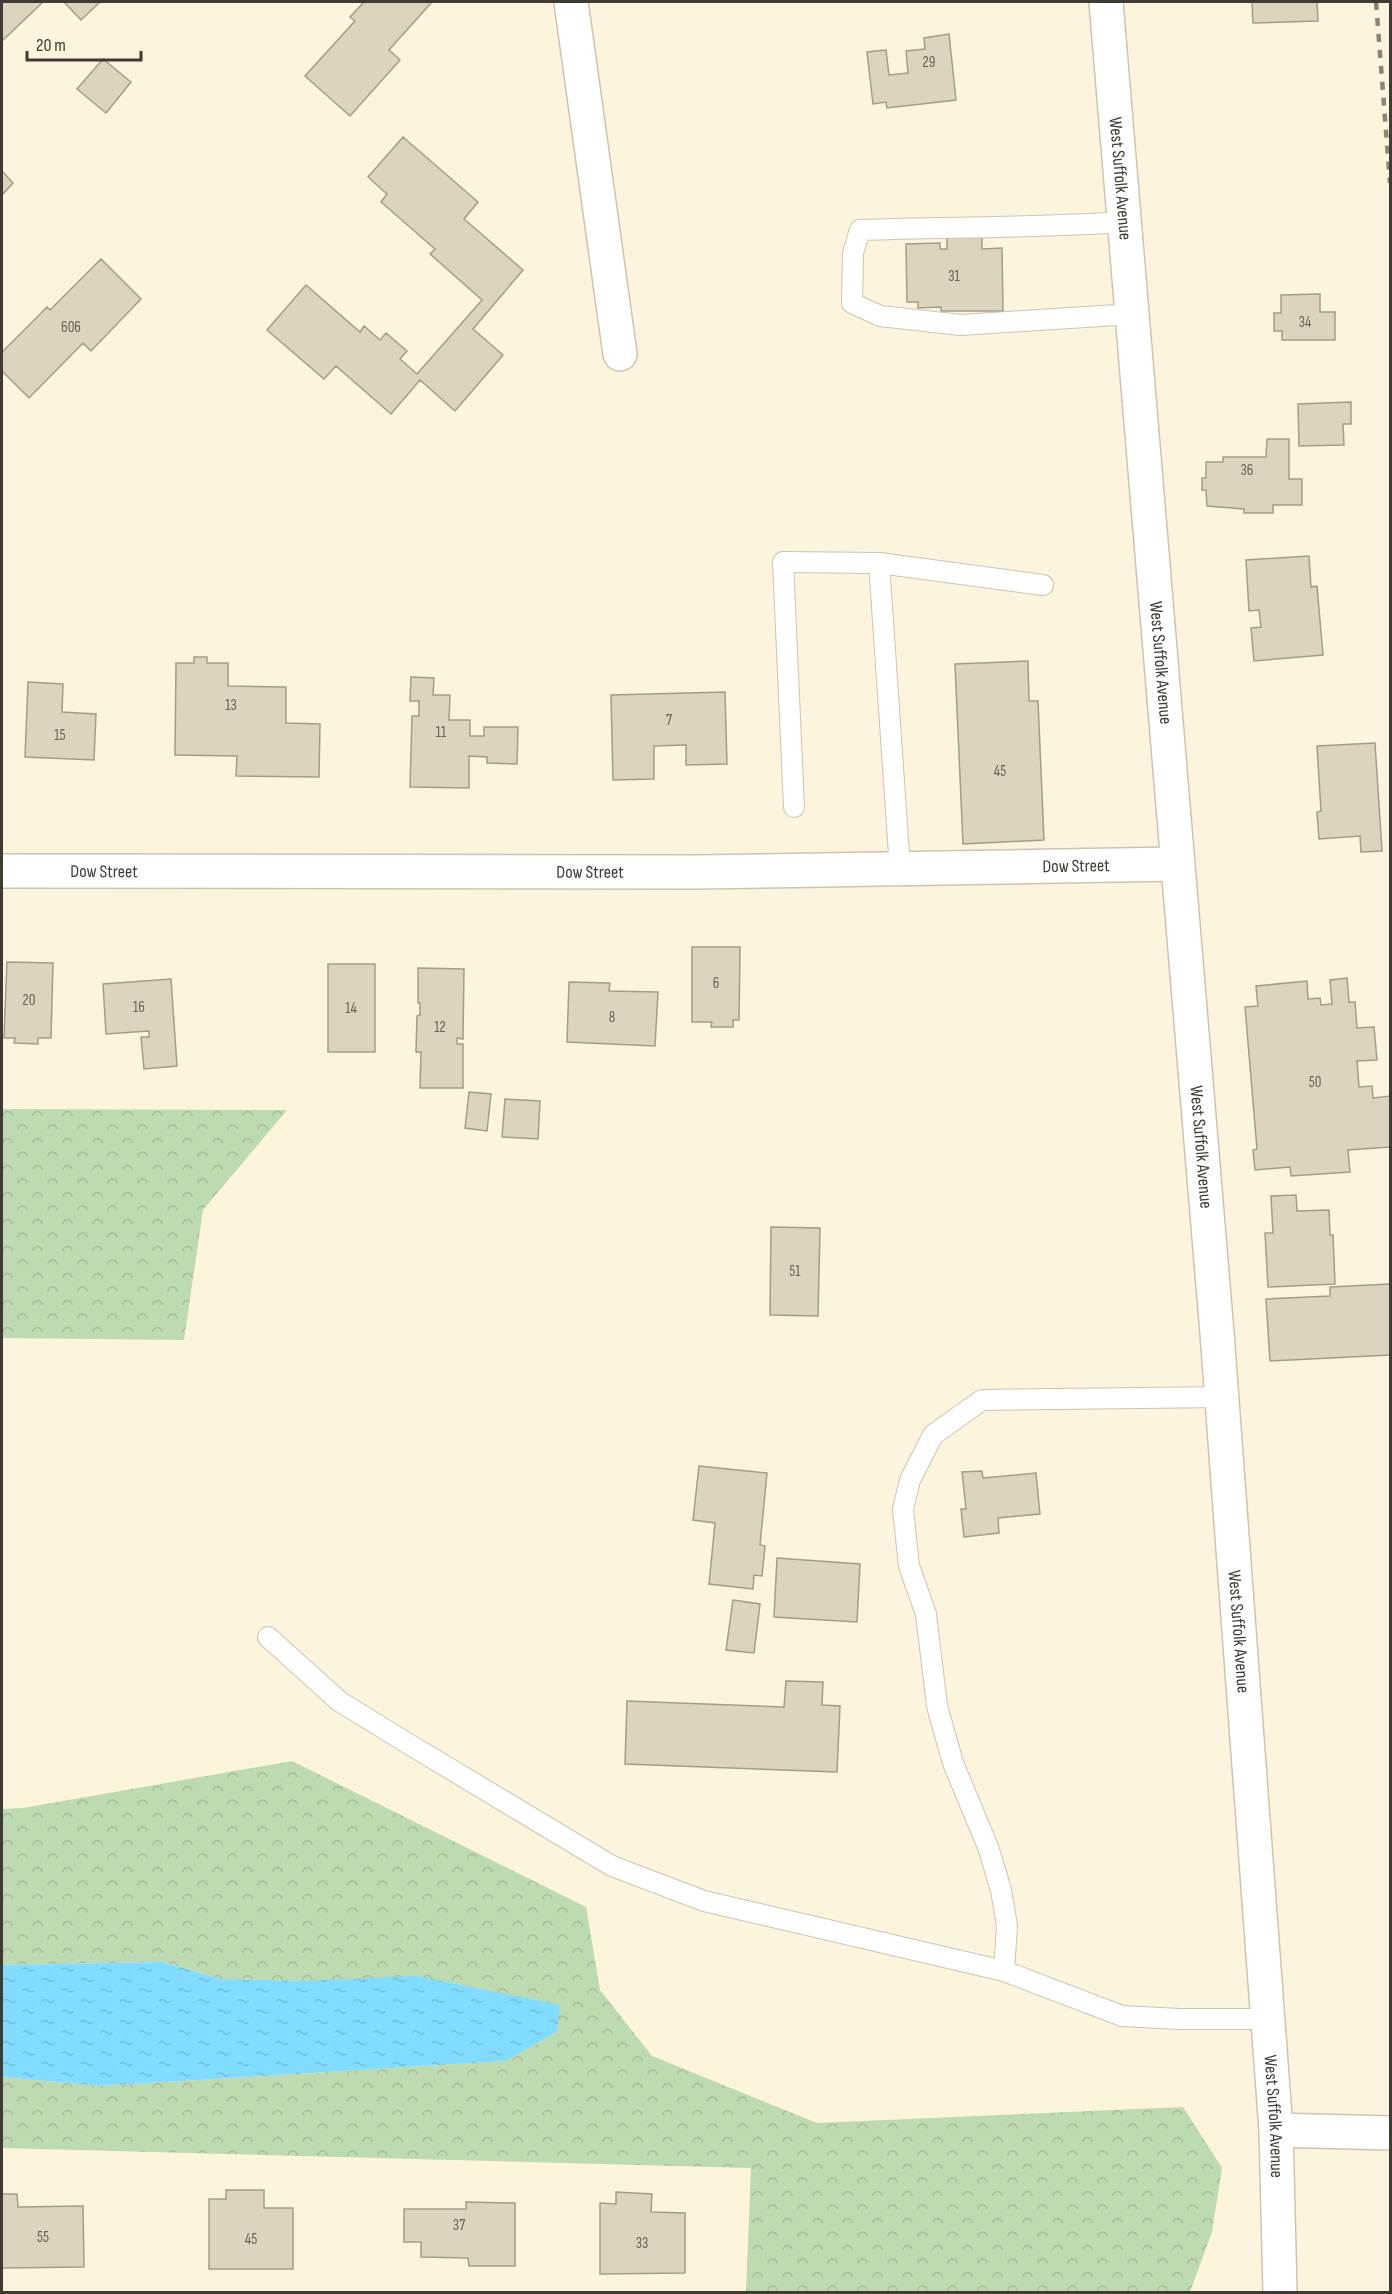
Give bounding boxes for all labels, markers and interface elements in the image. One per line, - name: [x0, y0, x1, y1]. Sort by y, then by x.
- scale bar: [27, 24, 141, 62]
- text: 20 m: [36, 35, 66, 56]
- house number: 29: [923, 53, 935, 72]
- street label: West Suffolk Avenue: [1105, 116, 1136, 241]
- house number: 31: [948, 267, 961, 286]
- house number: 34: [1299, 313, 1311, 332]
- house number: 606: [61, 318, 81, 337]
- house number: 36: [1241, 461, 1253, 480]
- street label: West Suffolk Avenue: [1145, 600, 1176, 725]
- house number: 13: [225, 696, 237, 715]
- house number: 7: [666, 711, 672, 730]
- house number: 11: [436, 723, 447, 742]
- house number: 15: [54, 726, 66, 745]
- house number: 45: [994, 762, 1006, 781]
- street label: Dow Street: [1042, 855, 1110, 877]
- street label: Dow Street: [70, 861, 138, 882]
- street label: Dow Street: [556, 862, 624, 883]
- house number: 6: [713, 974, 719, 993]
- house number: 20: [23, 991, 35, 1010]
- house number: 16: [133, 998, 145, 1017]
- house number: 14: [345, 999, 357, 1018]
- house number: 8: [609, 1008, 615, 1027]
- house number: 12: [434, 1018, 446, 1037]
- house number: 50: [1309, 1073, 1321, 1092]
- street label: West Suffolk Avenue: [1185, 1085, 1217, 1209]
- house number: 51: [789, 1262, 801, 1281]
- street label: West Suffolk Avenue: [1224, 1569, 1254, 1694]
- street label: West Suffolk Avenue: [1259, 2054, 1287, 2178]
- house number: 37: [453, 2216, 465, 2235]
- house number: 55: [37, 2228, 49, 2247]
- house number: 45: [245, 2230, 257, 2249]
- house number: 33: [636, 2234, 648, 2253]

